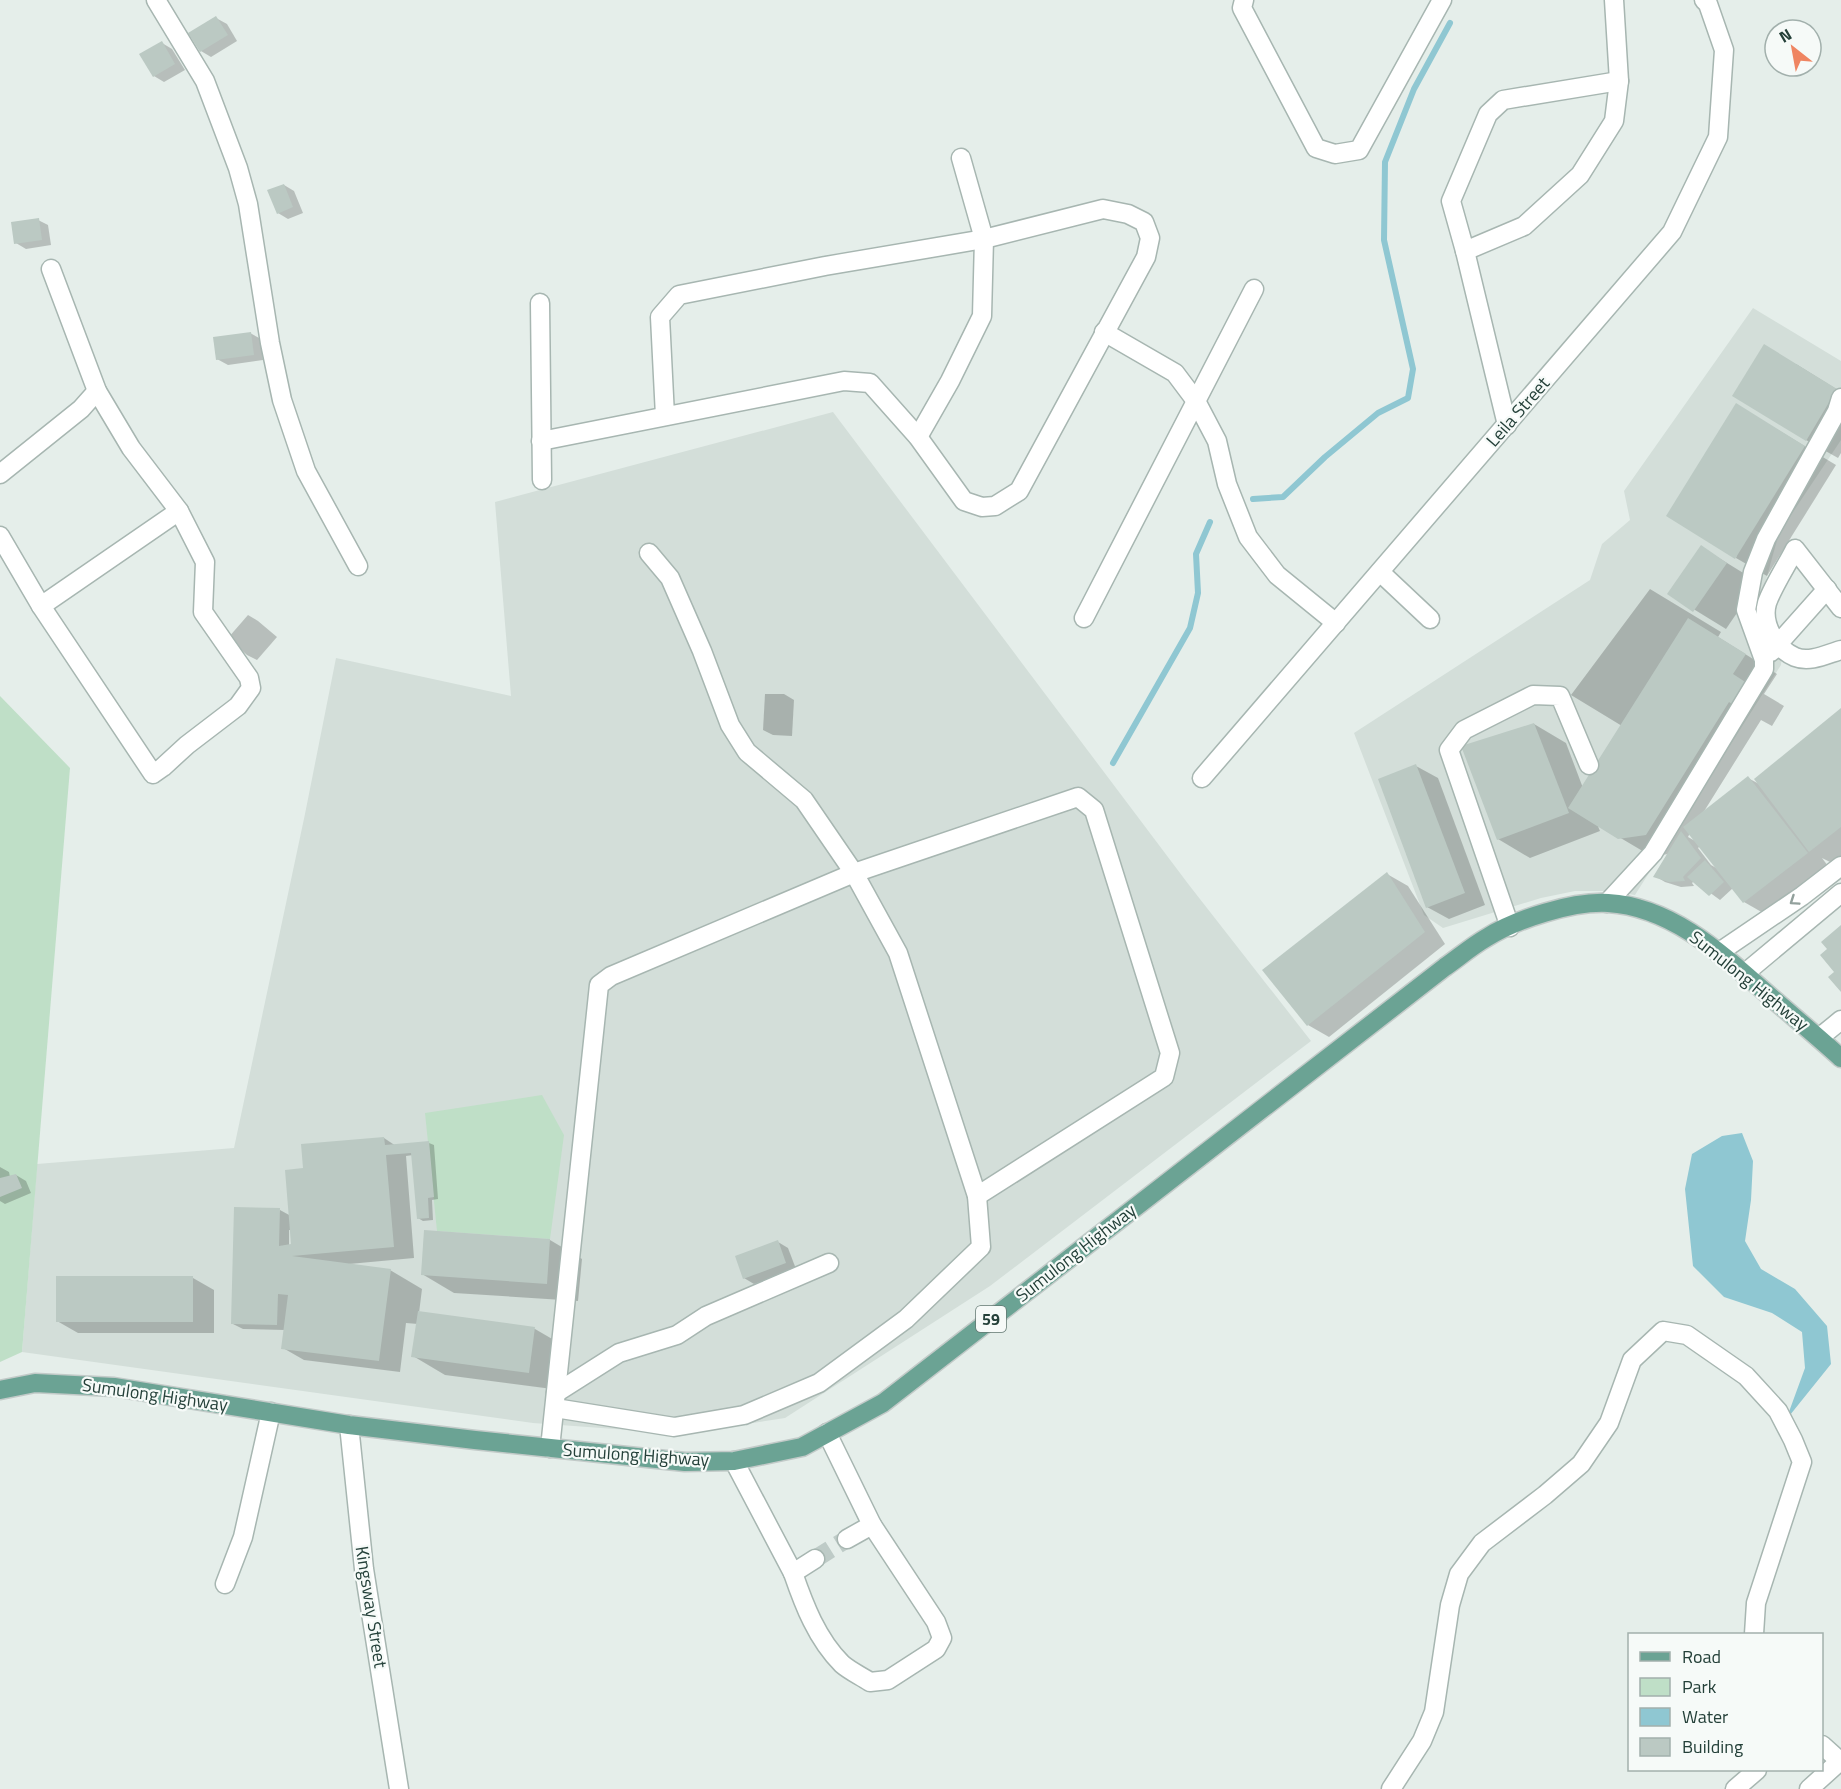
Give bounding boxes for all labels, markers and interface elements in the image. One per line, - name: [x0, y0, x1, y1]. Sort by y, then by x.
- north arrow: [1763, 18, 1823, 78]
- text: N: [1774, 22, 1796, 48]
- street label: Leila Street: [1480, 370, 1556, 453]
- one-way arrow: [1790, 894, 1801, 905]
- street label: Sumulong Highway: [1684, 924, 1815, 1037]
- street label: Sumulong Highway: [1010, 1197, 1142, 1308]
- road number: 59: [976, 1306, 1006, 1332]
- street label: Sumulong Highway: [81, 1371, 230, 1418]
- street label: Sumulong Highway: [562, 1436, 710, 1473]
- street label: Kingsway Street: [349, 1544, 395, 1670]
- legend: [1628, 1633, 1823, 1771]
- text: Road: [1682, 1643, 1721, 1670]
- text: Park: [1682, 1673, 1717, 1700]
- text: Water: [1682, 1703, 1728, 1730]
- text: Building: [1682, 1733, 1743, 1760]

